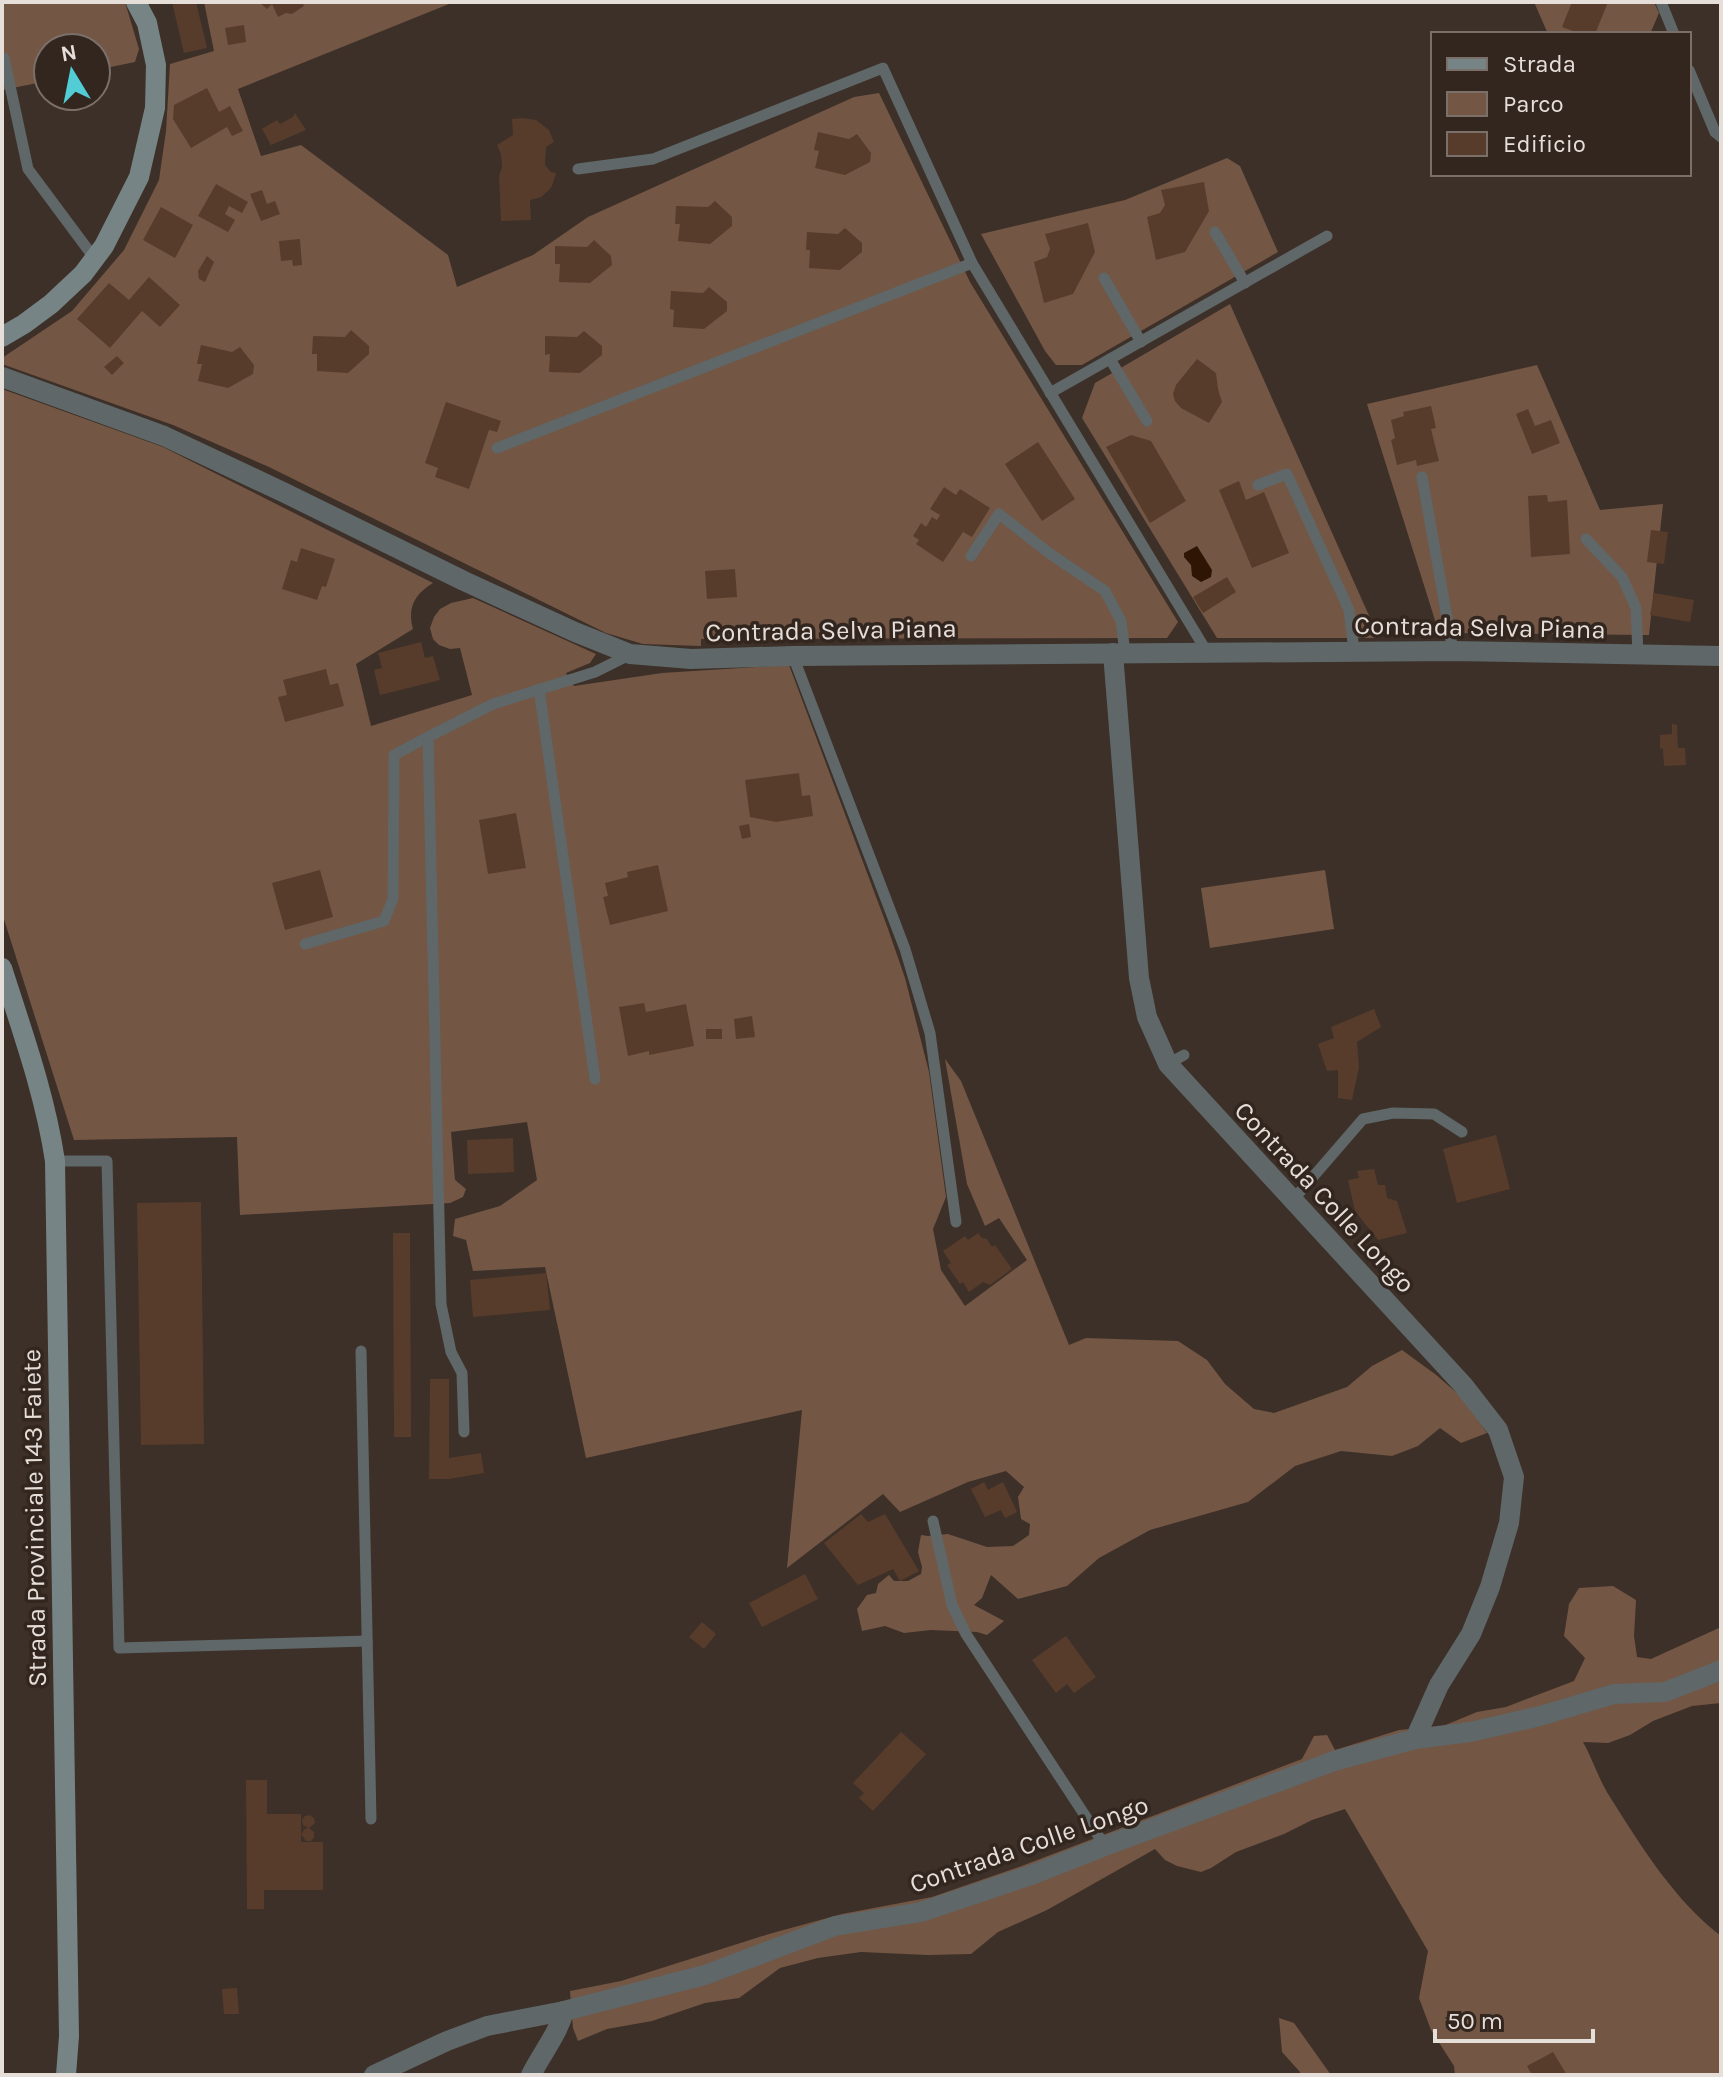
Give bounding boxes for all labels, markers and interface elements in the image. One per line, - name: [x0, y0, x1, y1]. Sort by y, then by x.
- north arrow: [32, 32, 112, 112]
- legend: [1431, 32, 1691, 176]
- text: N: [59, 39, 79, 67]
- text: Strada: [1503, 50, 1576, 78]
- text: Parco: [1503, 90, 1564, 118]
- text: Edificio: [1503, 130, 1586, 158]
- street label: Contrada Selva Piana: [1354, 610, 1606, 645]
- street label: Contrada Selva Piana: [705, 613, 957, 648]
- street label: Contrada Colle Longo: [1228, 1095, 1421, 1299]
- street label: Strada Provinciale 143 Faiete: [16, 1349, 53, 1687]
- street label: Contrada Colle Longo: [906, 1789, 1153, 1900]
- scale bar: [1435, 1993, 1593, 2043]
- text: 50 m: [1447, 2007, 1503, 2035]

